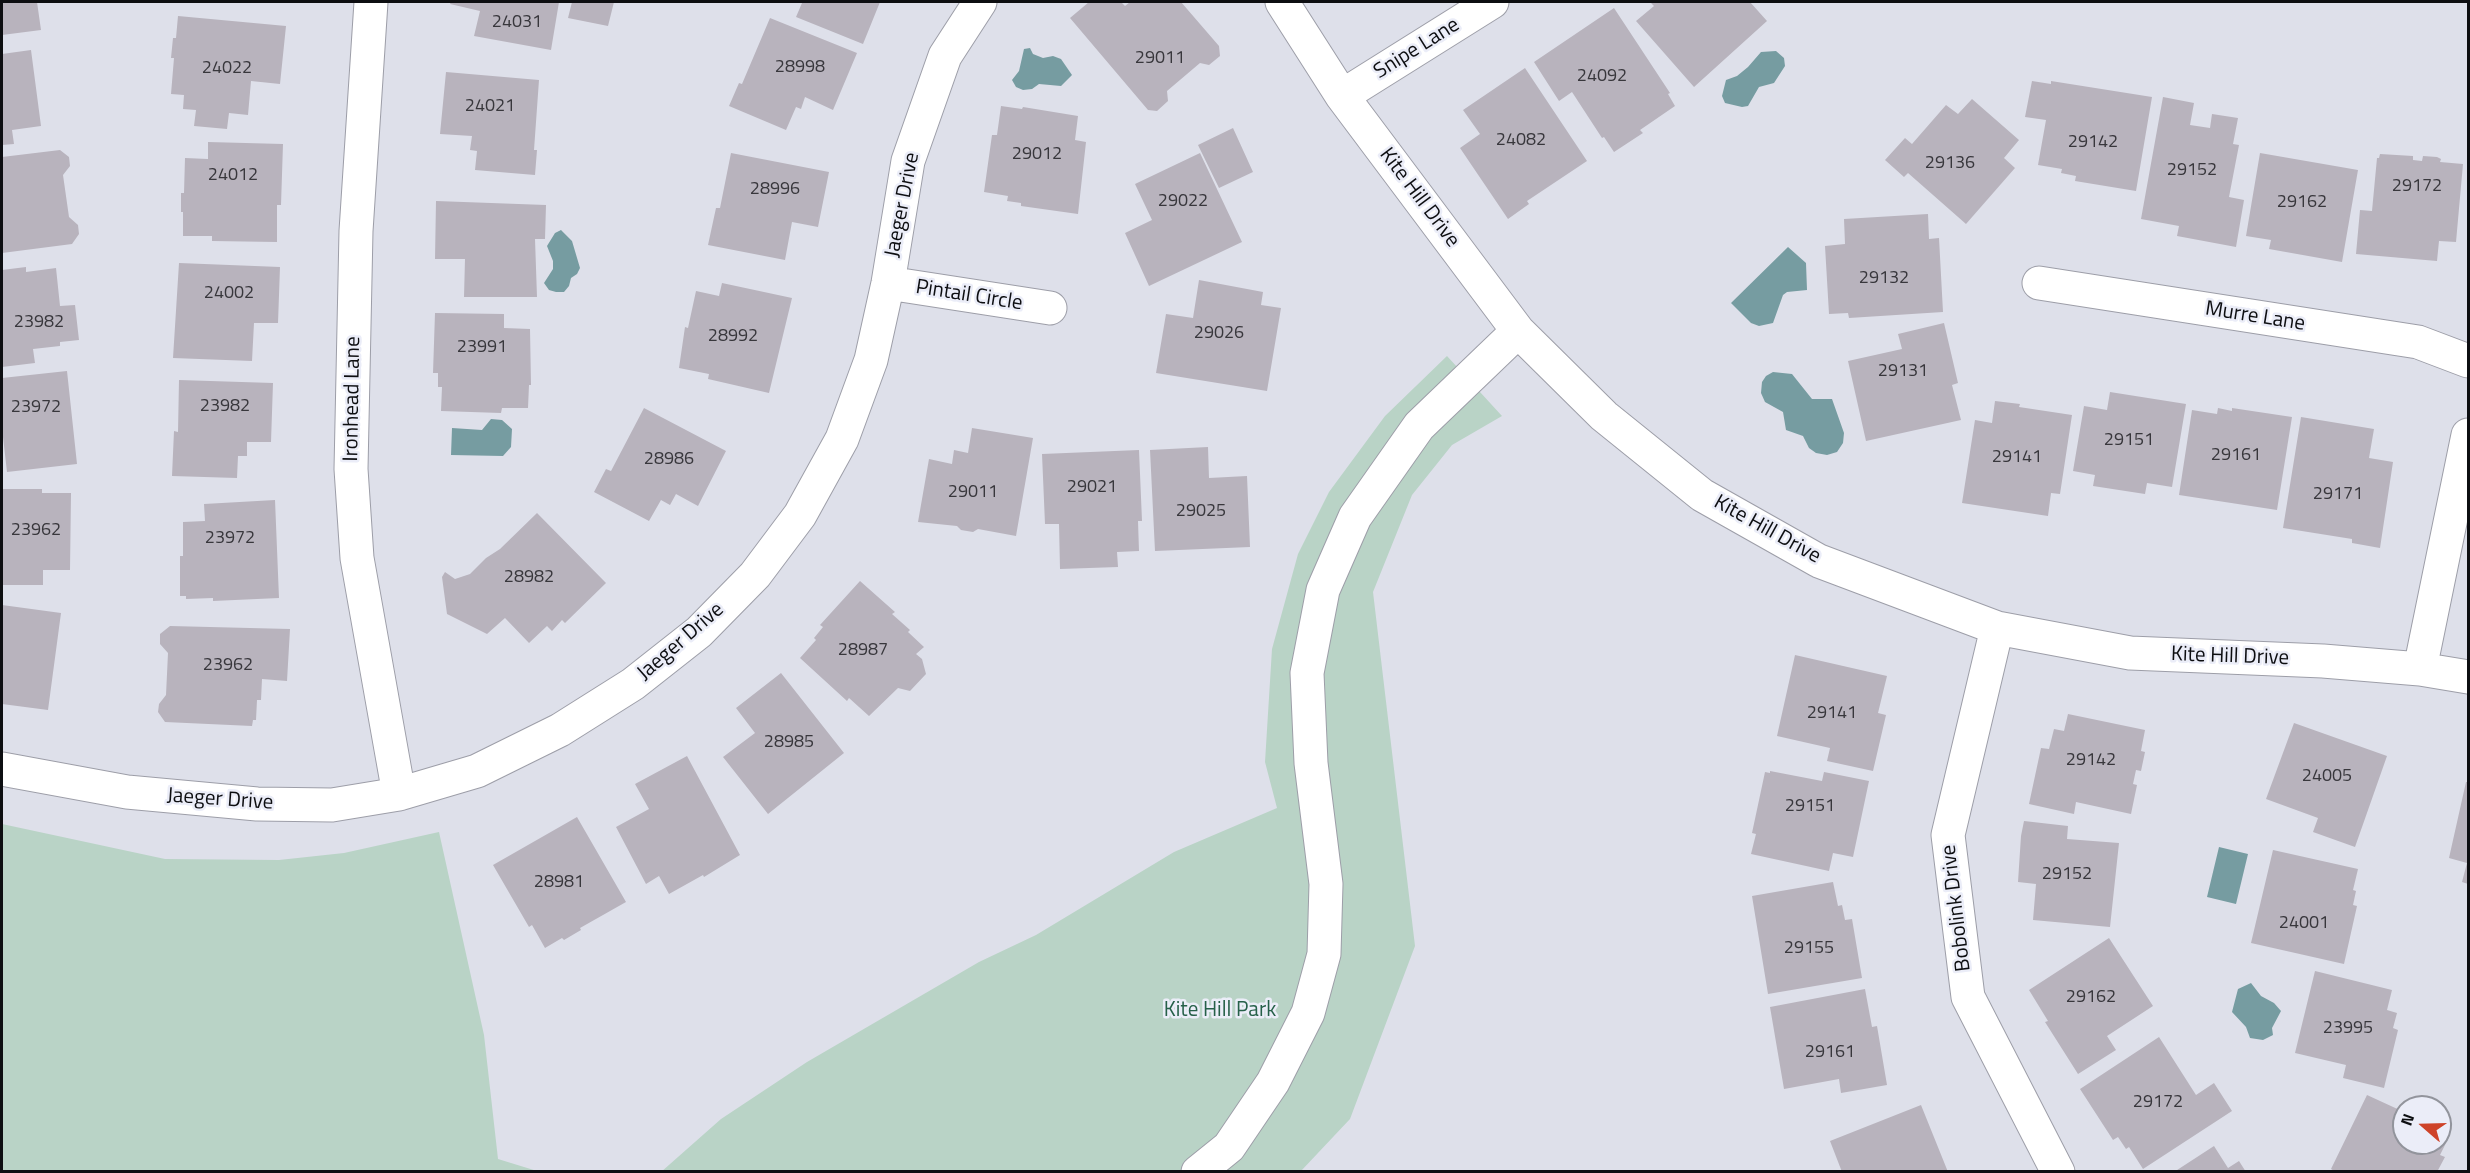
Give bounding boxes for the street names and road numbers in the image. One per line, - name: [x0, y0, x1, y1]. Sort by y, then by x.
- street label: Snipe Lane: [1370, 13, 1464, 85]
- street label: Kite Hill Drive: [1373, 143, 1465, 253]
- street label: Jaeger Drive: [880, 150, 926, 260]
- street label: Pintail Circle: [914, 275, 1024, 317]
- street label: Murre Lane: [2203, 297, 2307, 337]
- street label: Ironhead Lane: [339, 336, 367, 462]
- street label: Kite Hill Drive: [1709, 490, 1825, 570]
- street label: Jaeger Drive: [633, 598, 729, 686]
- street label: Kite Hill Drive: [2171, 642, 2289, 672]
- street label: Jaeger Drive: [166, 784, 274, 816]
- street label: Bobolink Drive: [1937, 843, 1977, 973]

